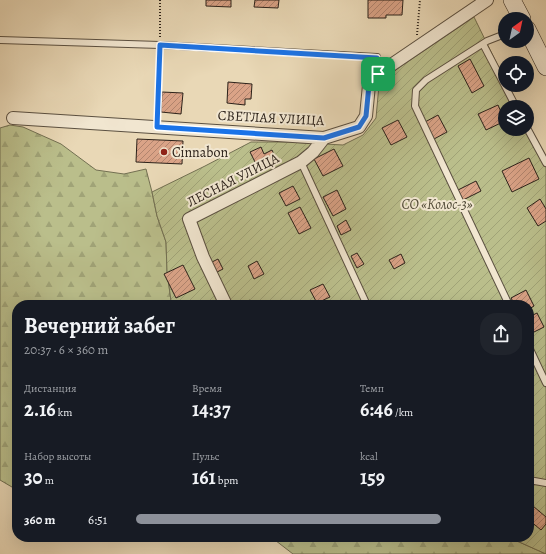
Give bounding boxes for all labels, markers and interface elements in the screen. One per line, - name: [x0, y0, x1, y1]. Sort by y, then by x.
- north arrow: [498, 12, 534, 48]
- map controls: [498, 12, 534, 136]
- button: locate: [498, 56, 534, 92]
- pin: [361, 57, 395, 91]
- icon: arrive: [367, 63, 389, 85]
- button: layers: [498, 100, 534, 136]
- street label: СВЕТЛАЯ УЛИЦА: [217, 106, 326, 130]
- place label: Cinnabon: [172, 143, 228, 162]
- marker: Cinnabon: [159, 147, 169, 157]
- street label: ЛЕСНАЯ УЛИЦА: [184, 148, 283, 211]
- park label: СО «Колос-3»: [401, 195, 473, 214]
- text: Вечерний забег: [24, 311, 175, 341]
- button: share: [480, 313, 522, 355]
- text: 20:37 · 6 × 360 m: [24, 341, 108, 358]
- text: Дистанция: [24, 381, 76, 396]
- text: Время: [192, 381, 222, 396]
- text: Темп: [360, 381, 384, 396]
- text: 2.16: [24, 396, 56, 423]
- text: 14:37: [192, 396, 230, 423]
- text: 6:46: [360, 396, 393, 423]
- text: km: [56, 405, 72, 420]
- text: /km: [393, 405, 413, 420]
- text: Набор высоты: [24, 449, 91, 464]
- text: Пульс: [192, 449, 220, 464]
- text: kcal: [360, 449, 378, 464]
- text: 30: [24, 464, 43, 491]
- text: 161: [192, 464, 216, 491]
- text: 159: [360, 464, 385, 491]
- text: m: [43, 473, 54, 488]
- text: bpm: [216, 473, 238, 488]
- text: 360 m: [24, 511, 55, 528]
- text: 6:51: [88, 511, 107, 528]

